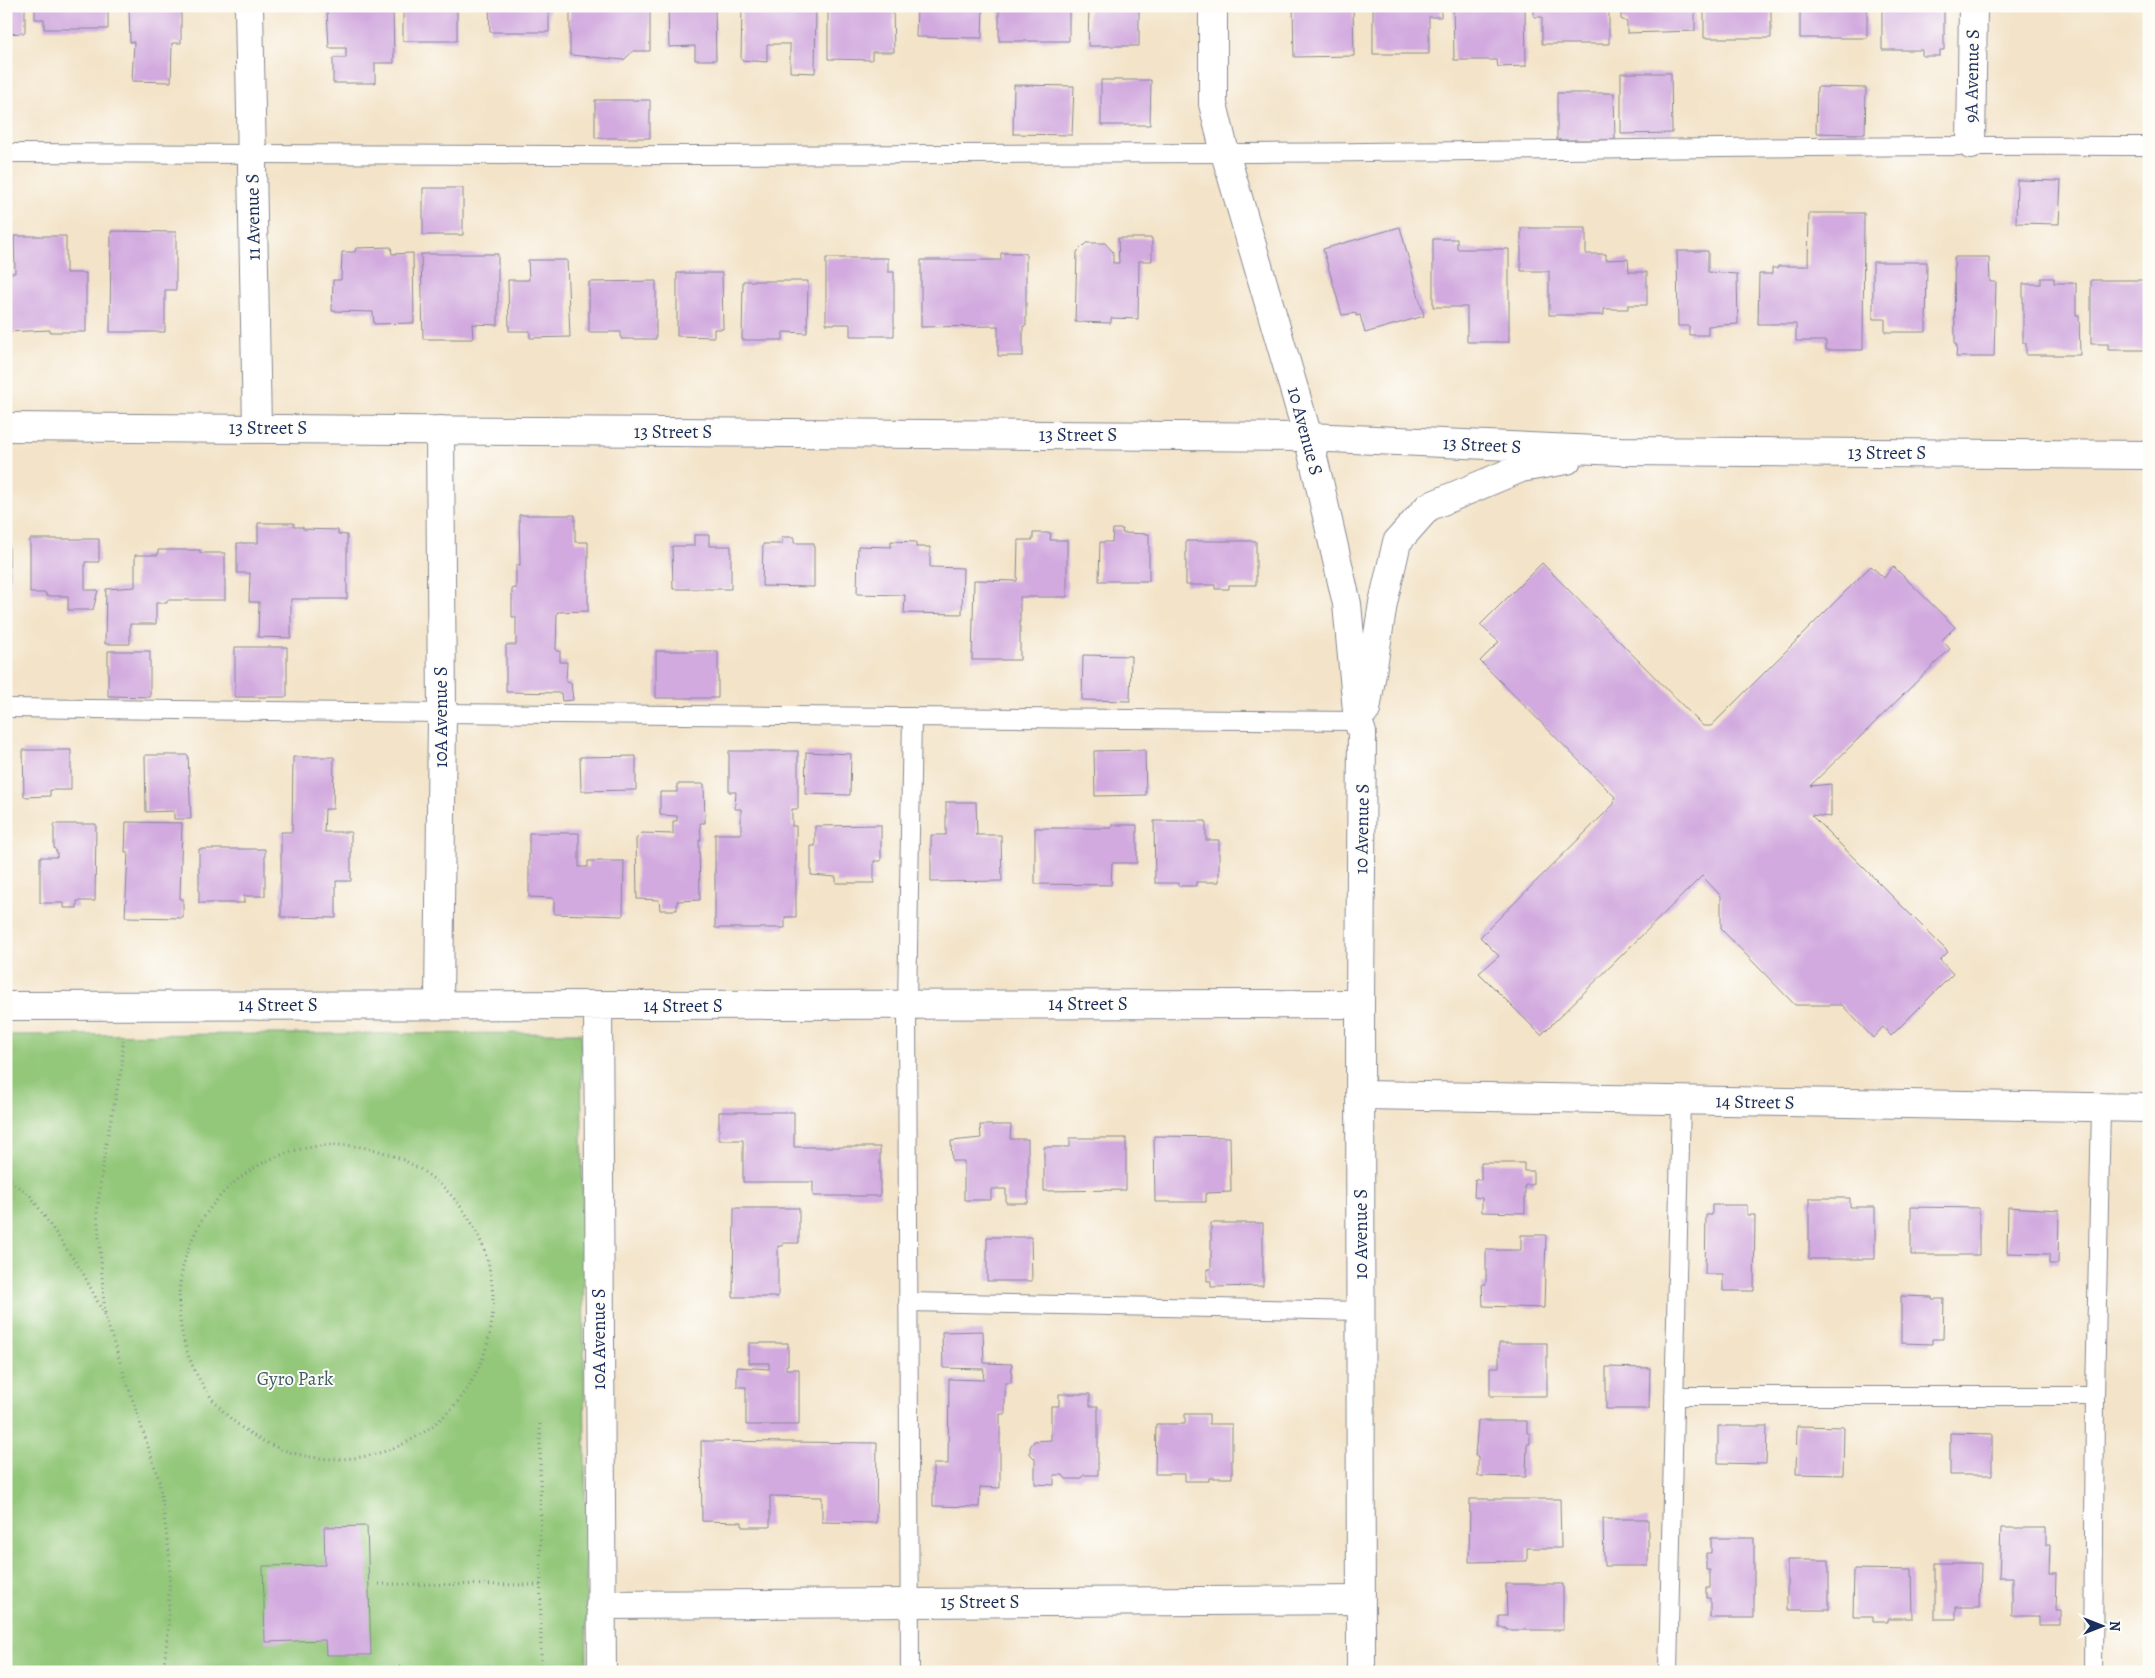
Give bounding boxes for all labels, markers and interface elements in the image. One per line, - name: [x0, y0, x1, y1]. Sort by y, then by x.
- street label: 9A Avenue S: [1958, 29, 1986, 123]
- street label: 11 Avenue S: [239, 173, 267, 261]
- street label: 10 Avenue S: [1281, 384, 1329, 478]
- street label: 13 Street S: [229, 415, 307, 441]
- street label: 13 Street S: [634, 419, 712, 445]
- street label: 13 Street S: [1039, 422, 1117, 448]
- street label: 13 Street S: [1442, 430, 1522, 460]
- street label: 13 Street S: [1848, 440, 1926, 466]
- street label: 10A Avenue S: [428, 666, 454, 768]
- street label: 10 Avenue S: [1348, 783, 1376, 875]
- street label: 14 Street S: [1048, 991, 1128, 1017]
- street label: 14 Street S: [238, 992, 318, 1018]
- street label: 14 Street S: [643, 993, 723, 1019]
- street label: 14 Street S: [1715, 1088, 1795, 1116]
- street label: 10 Avenue S: [1348, 1189, 1374, 1279]
- street label: 10A Avenue S: [586, 1288, 612, 1390]
- park label: Gyro Park: [257, 1366, 334, 1392]
- street label: 15 Street S: [941, 1589, 1019, 1615]
- north arrow: [2078, 1600, 2128, 1650]
- text: N: [2105, 1621, 2124, 1631]

